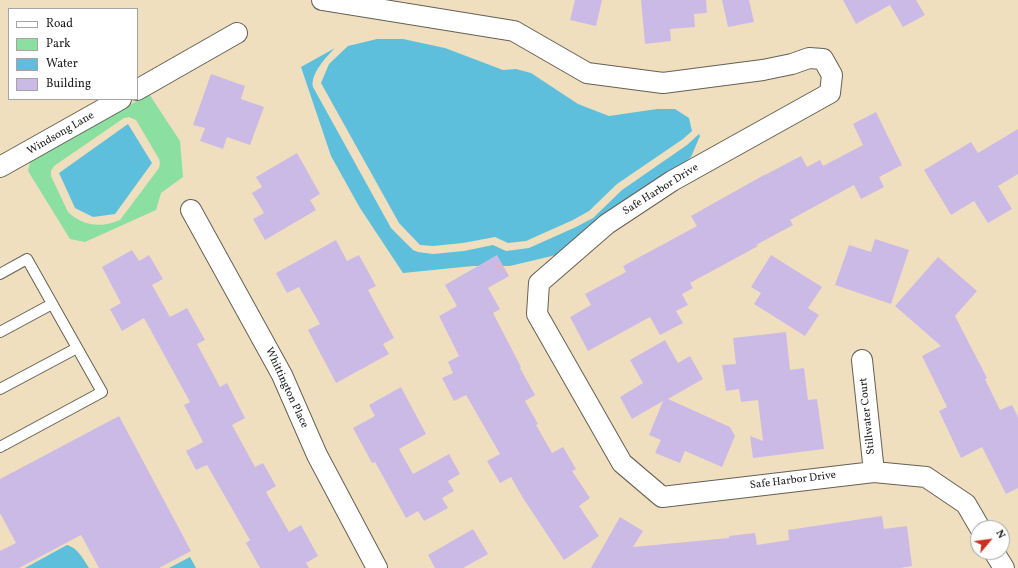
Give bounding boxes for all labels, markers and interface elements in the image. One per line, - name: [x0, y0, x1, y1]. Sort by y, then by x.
- legend: [8, 8, 138, 100]
- text: Road: [46, 16, 73, 32]
- text: Park: [46, 36, 71, 52]
- text: Water: [46, 56, 78, 72]
- text: Building: [46, 76, 91, 92]
- street label: Windsong Lane: [25, 109, 97, 159]
- street label: Safe Harbor Drive: [621, 161, 701, 219]
- street label: Whittington Place: [262, 346, 310, 430]
- street label: Stillwater Court: [857, 377, 879, 455]
- street label: Safe Harbor Drive: [749, 469, 837, 493]
- north arrow: [970, 520, 1010, 560]
- text: N: [992, 527, 1009, 542]

